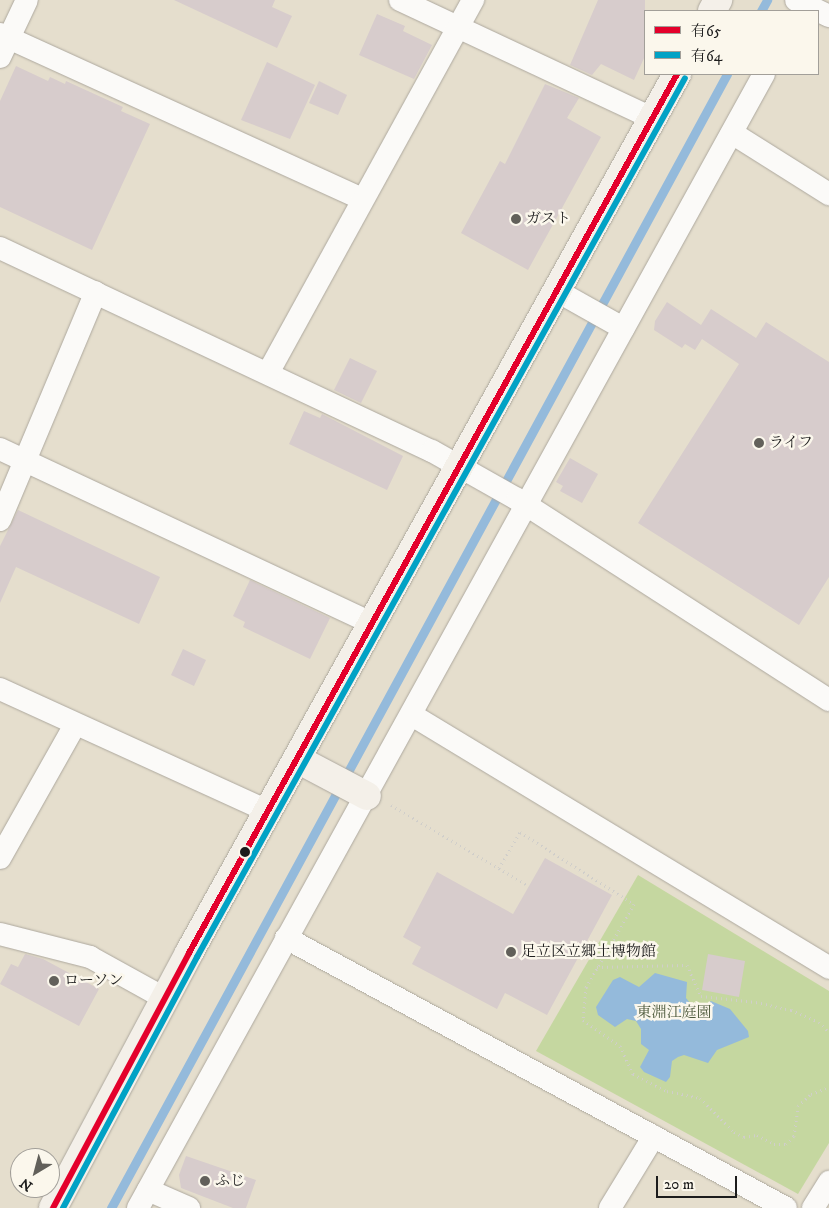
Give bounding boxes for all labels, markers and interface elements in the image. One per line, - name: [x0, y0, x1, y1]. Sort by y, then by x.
- legend: [644, 10, 819, 75]
- text: 有65: [691, 22, 721, 41]
- text: 有64: [691, 47, 722, 66]
- place label: ガスト: [526, 210, 571, 228]
- marker: ガスト: [510, 213, 522, 225]
- place label: ライフ: [769, 434, 814, 452]
- marker: ライフ: [753, 437, 765, 449]
- unlabelled marker: [240, 847, 250, 857]
- place label: 足立区立郷土博物館: [521, 943, 656, 961]
- marker: 足立区立郷土博物館: [505, 946, 517, 958]
- place label: ローソン: [64, 972, 124, 990]
- marker: ローソン: [48, 975, 60, 987]
- park label: 東淵江庭園: [637, 1004, 711, 1022]
- north arrow: [10, 1148, 60, 1198]
- scale bar: [659, 1166, 740, 1198]
- place label: ふじ: [215, 1172, 245, 1190]
- text: N: [17, 1174, 37, 1195]
- marker: ふじ: [199, 1175, 211, 1187]
- text: 20 m: [664, 1175, 694, 1194]

